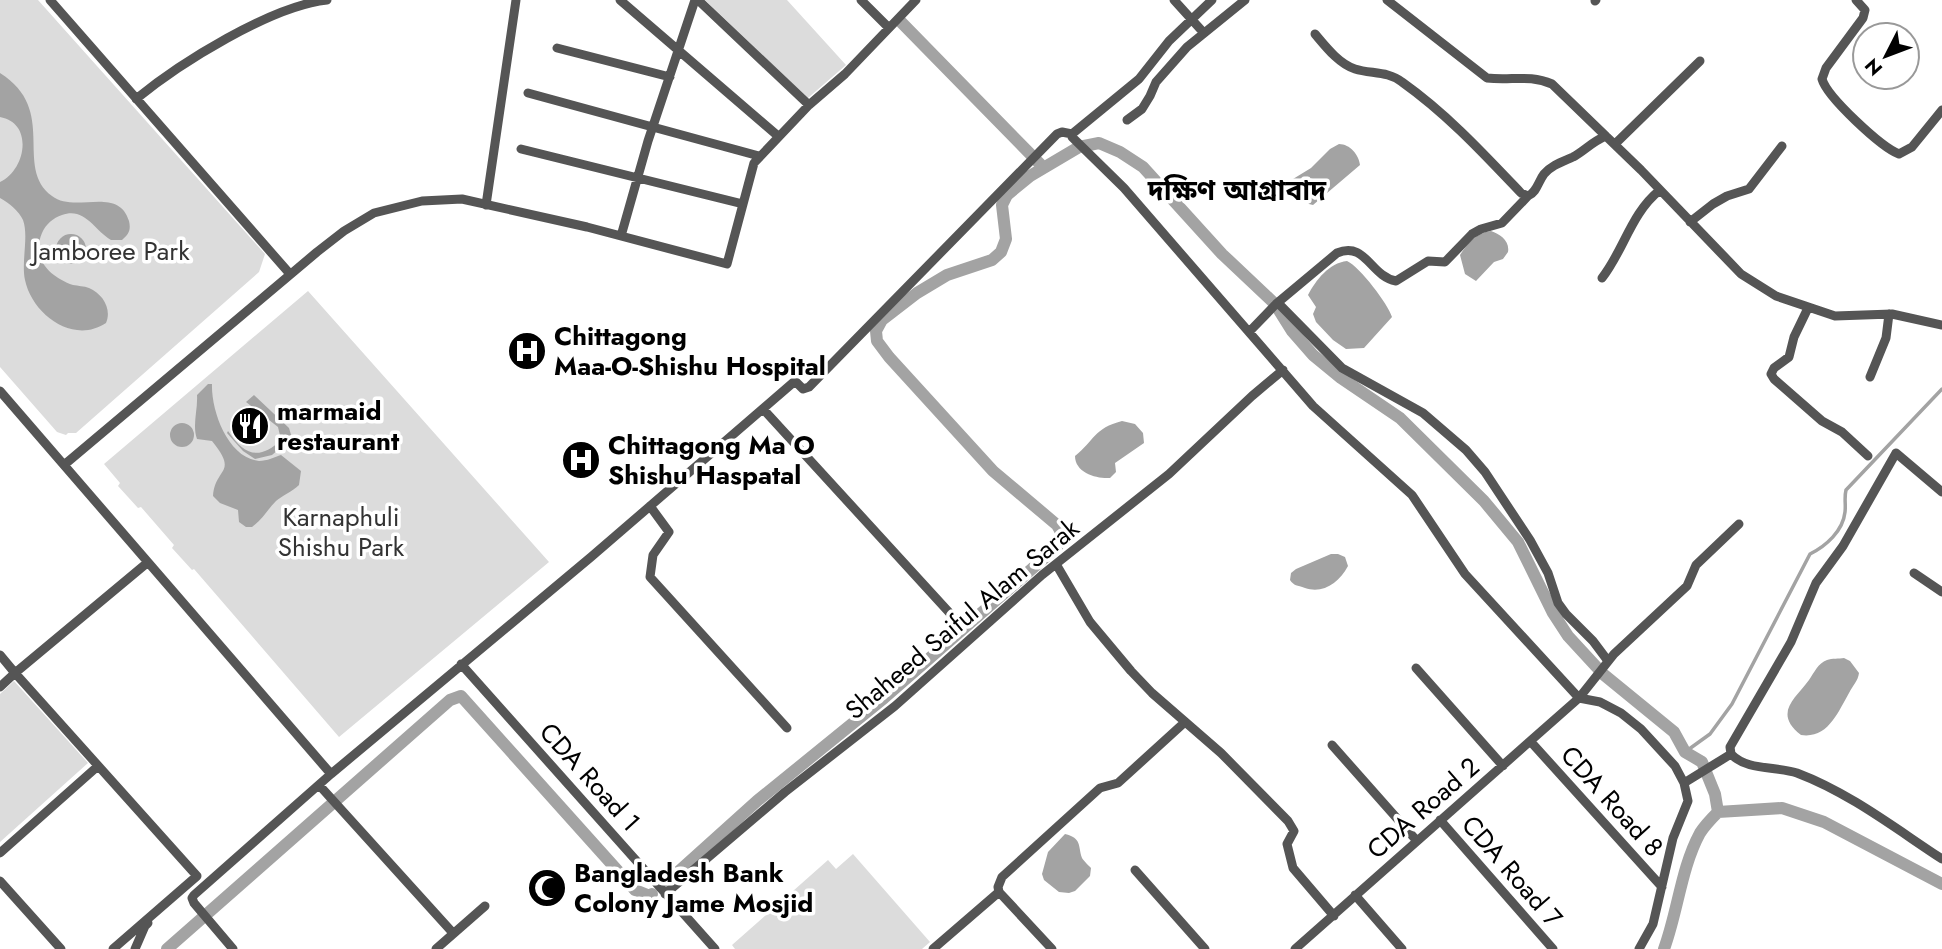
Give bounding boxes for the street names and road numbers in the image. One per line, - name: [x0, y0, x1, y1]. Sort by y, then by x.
- street label: Shaheed Saiful Alam Sarak: [837, 509, 1088, 728]
- street label: CDA Road 1: [531, 714, 649, 840]
- street label: CDA Road 8: [1552, 737, 1672, 865]
- street label: CDA Road 2: [1358, 748, 1488, 868]
- street label: CDA Road 7: [1453, 807, 1572, 936]

